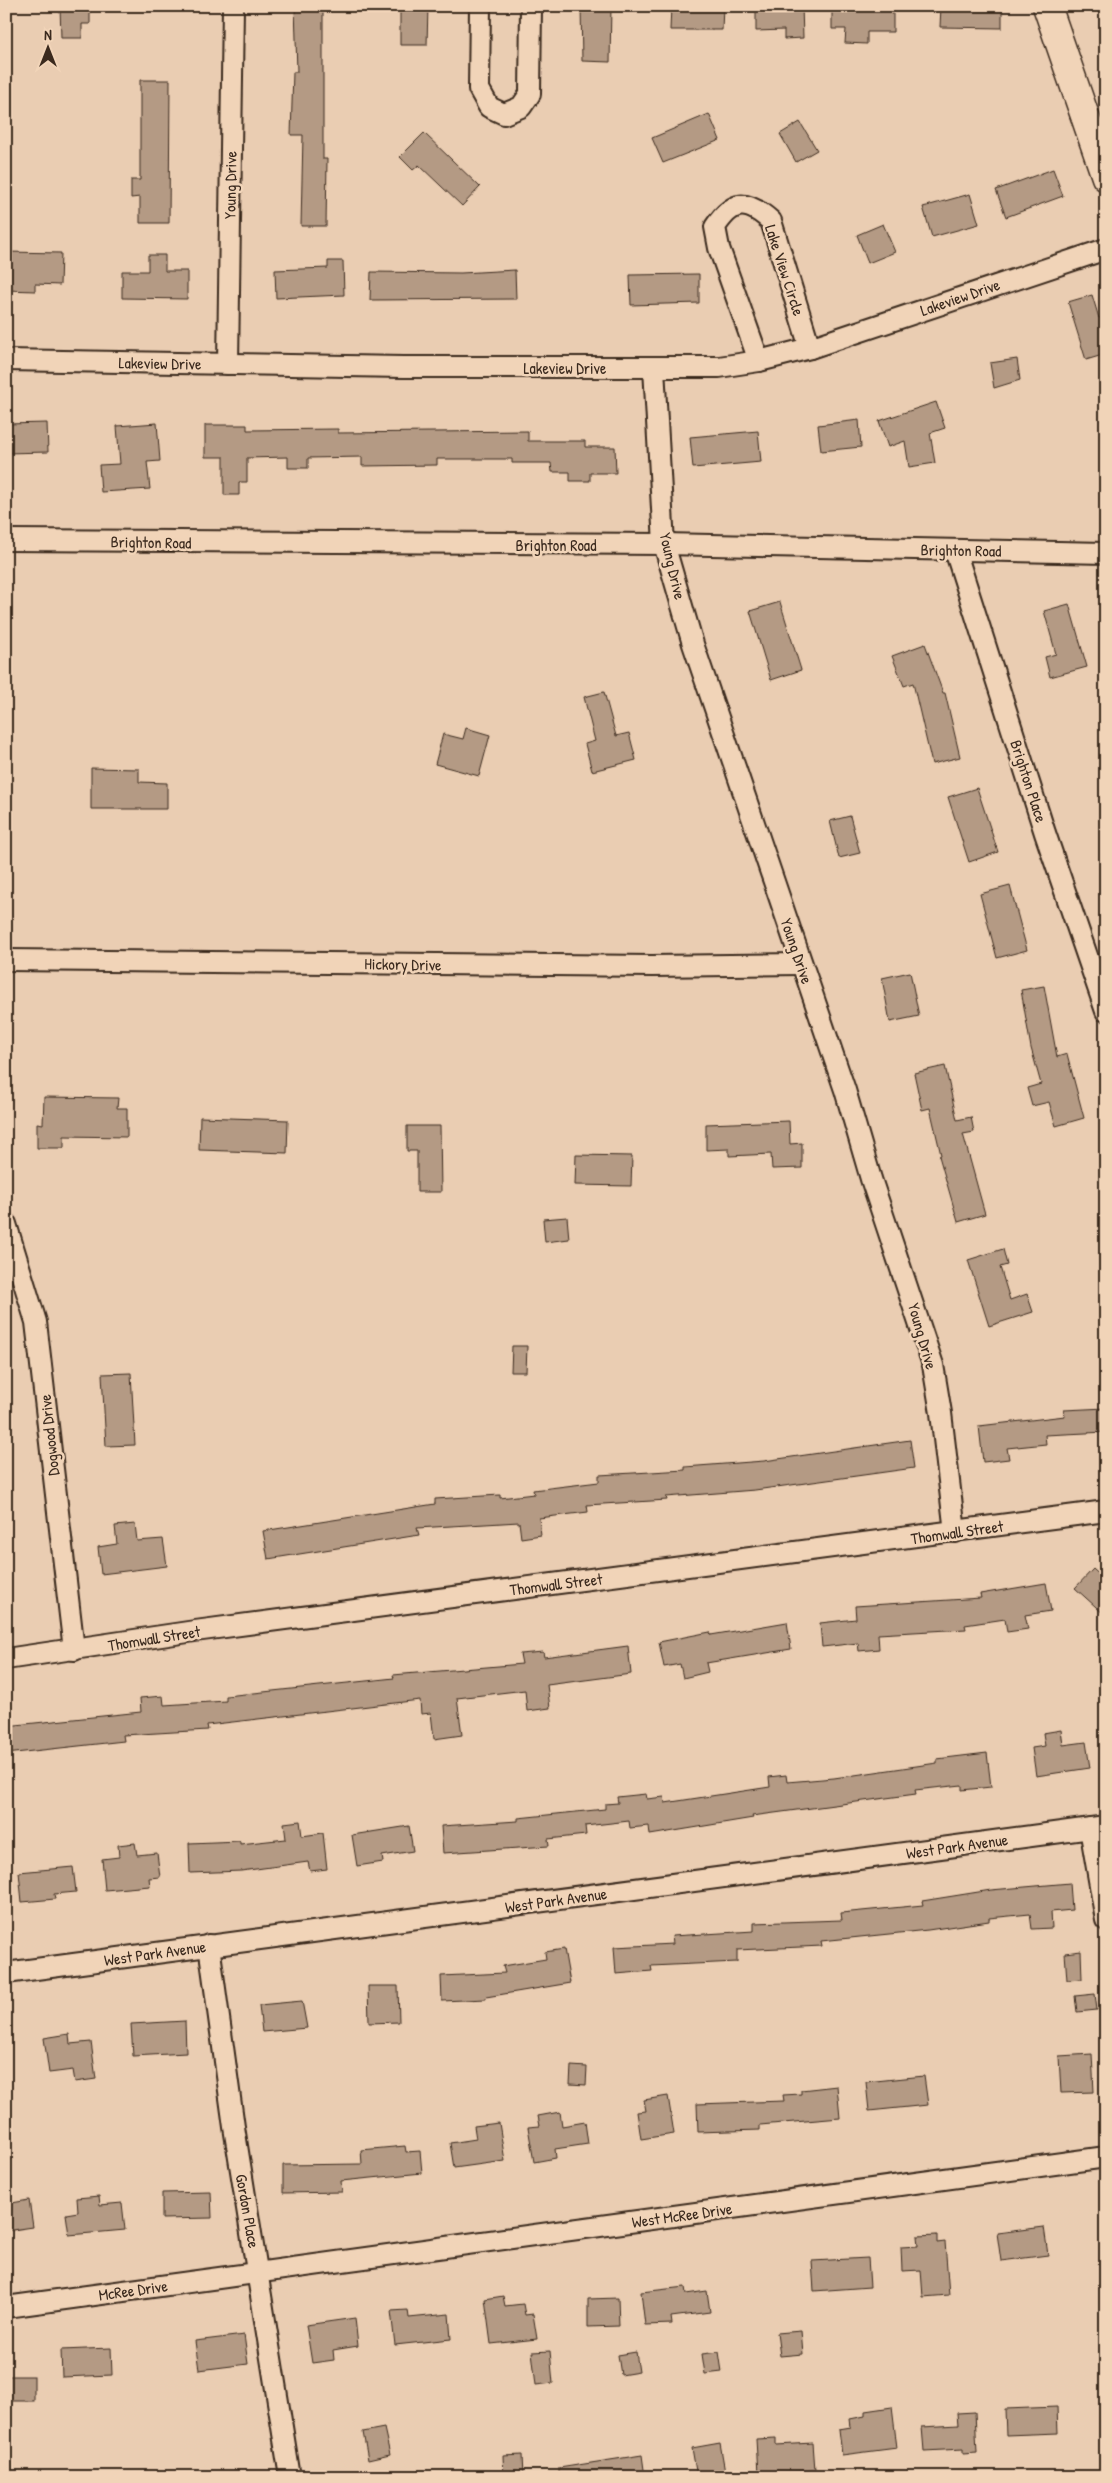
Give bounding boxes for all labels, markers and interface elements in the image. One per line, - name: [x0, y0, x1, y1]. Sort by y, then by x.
- north arrow: [22, 22, 72, 72]
- text: N: [44, 25, 52, 44]
- street label: Young Drive: [218, 150, 242, 219]
- street label: Lake View Circle: [760, 222, 810, 319]
- street label: Lakeview Drive: [917, 273, 1003, 321]
- street label: Lakeview Drive: [118, 351, 202, 375]
- street label: Lakeview Drive: [524, 357, 607, 379]
- street label: Brighton Road: [110, 530, 192, 554]
- street label: Young Drive: [655, 530, 692, 602]
- street label: Brighton Road: [516, 534, 596, 556]
- street label: Brighton Road: [920, 538, 1002, 562]
- street label: Brighton Place: [1005, 737, 1053, 826]
- street label: Young Drive: [776, 915, 819, 987]
- street label: Hickory Drive: [364, 952, 442, 976]
- street label: Young Drive: [903, 1300, 943, 1372]
- street label: Dogwood Drive: [34, 1393, 64, 1477]
- street label: Thomwall Street: [909, 1515, 1005, 1549]
- street label: Thomwall Street: [508, 1567, 604, 1601]
- street label: Thomwall Street: [106, 1620, 202, 1656]
- street label: West Park Avenue: [905, 1828, 1010, 1864]
- street label: West Park Avenue: [504, 1882, 609, 1918]
- street label: West Park Avenue: [103, 1935, 208, 1971]
- street label: Gordon Place: [231, 2172, 265, 2250]
- street label: West McRee Drive: [630, 2197, 734, 2233]
- street label: McRee Drive: [97, 2274, 170, 2306]

